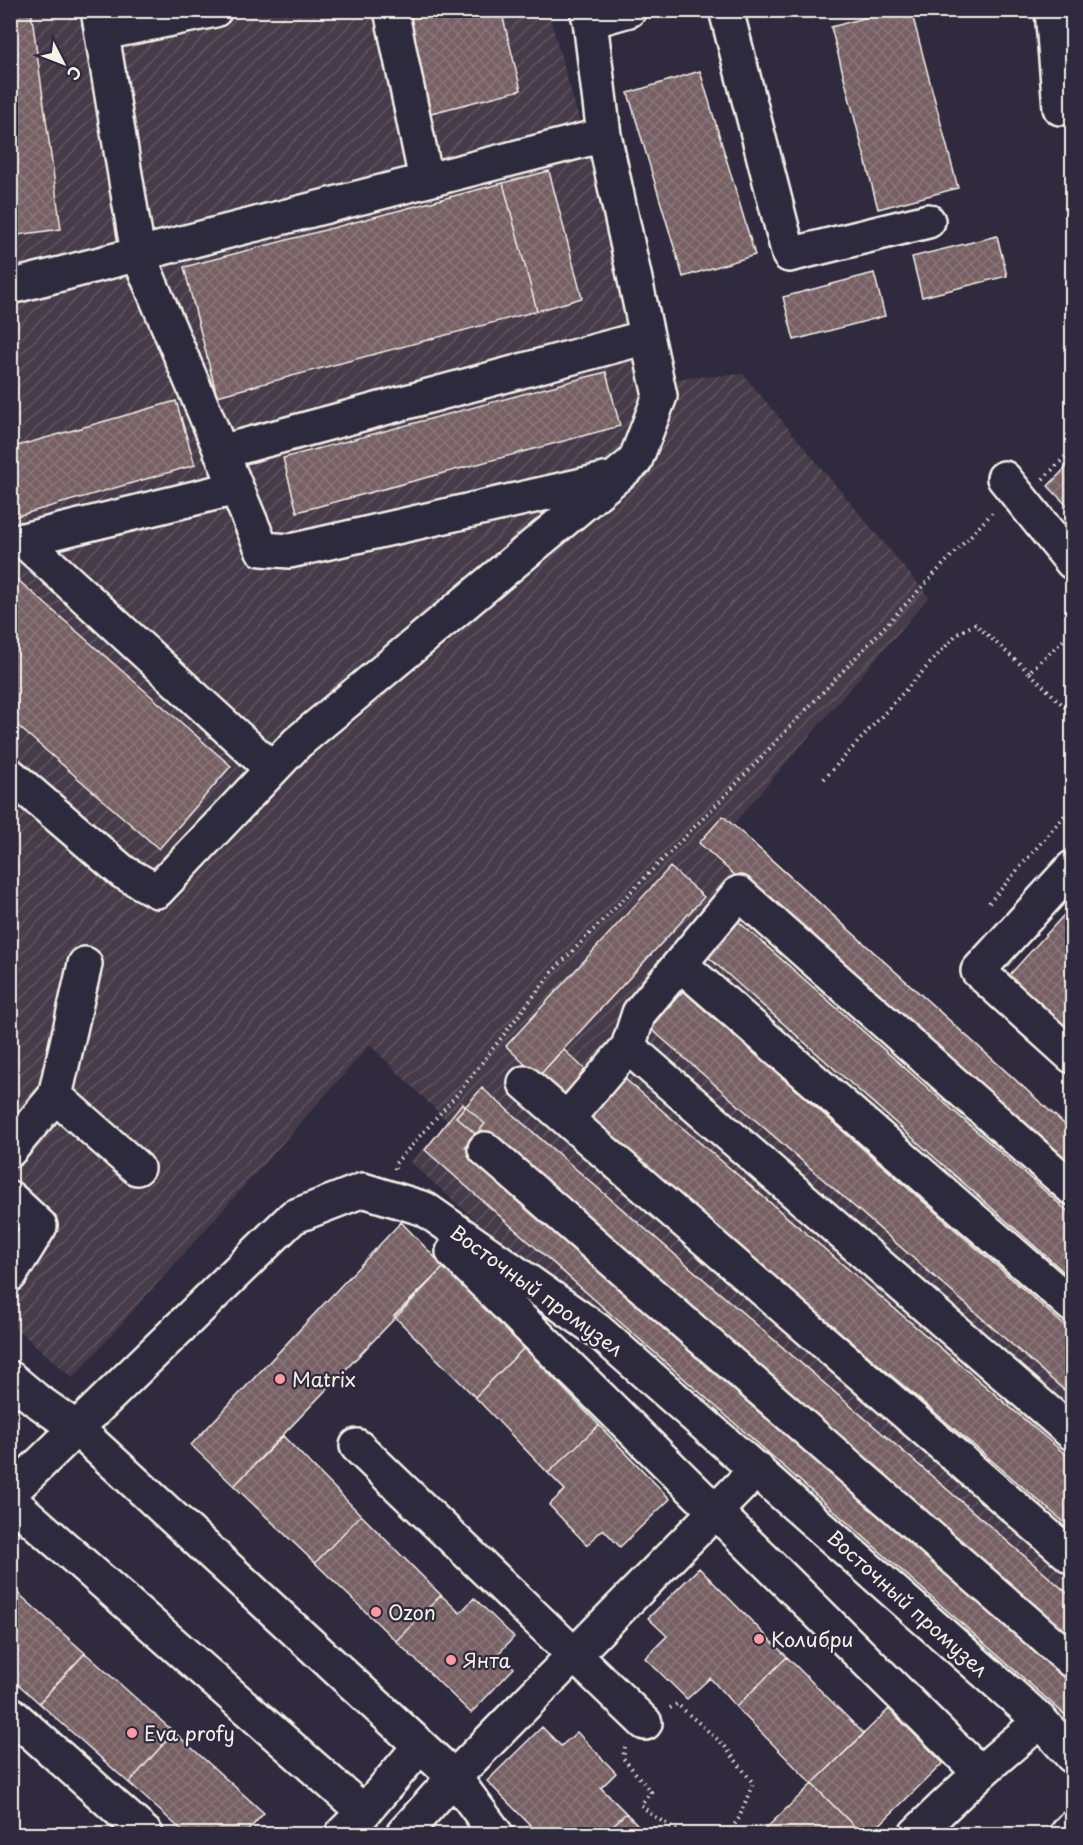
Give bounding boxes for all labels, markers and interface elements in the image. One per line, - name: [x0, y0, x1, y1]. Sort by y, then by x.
- north arrow: [33, 33, 93, 93]
- text: С: [62, 61, 88, 86]
- street label: Восточный промузел: [444, 1217, 630, 1363]
- place label: Matrix: [292, 1364, 356, 1394]
- marker: Matrix: [273, 1372, 287, 1386]
- street label: Восточный промузел: [821, 1522, 995, 1684]
- place label: Ozon: [388, 1597, 436, 1627]
- marker: Ozon: [369, 1605, 383, 1619]
- place label: Колибри: [771, 1624, 853, 1654]
- marker: Колибри: [752, 1632, 766, 1646]
- place label: Янта: [463, 1645, 512, 1675]
- marker: Янта: [444, 1653, 458, 1667]
- place label: Eva profy: [144, 1718, 235, 1748]
- marker: Eva profy: [125, 1726, 139, 1740]

